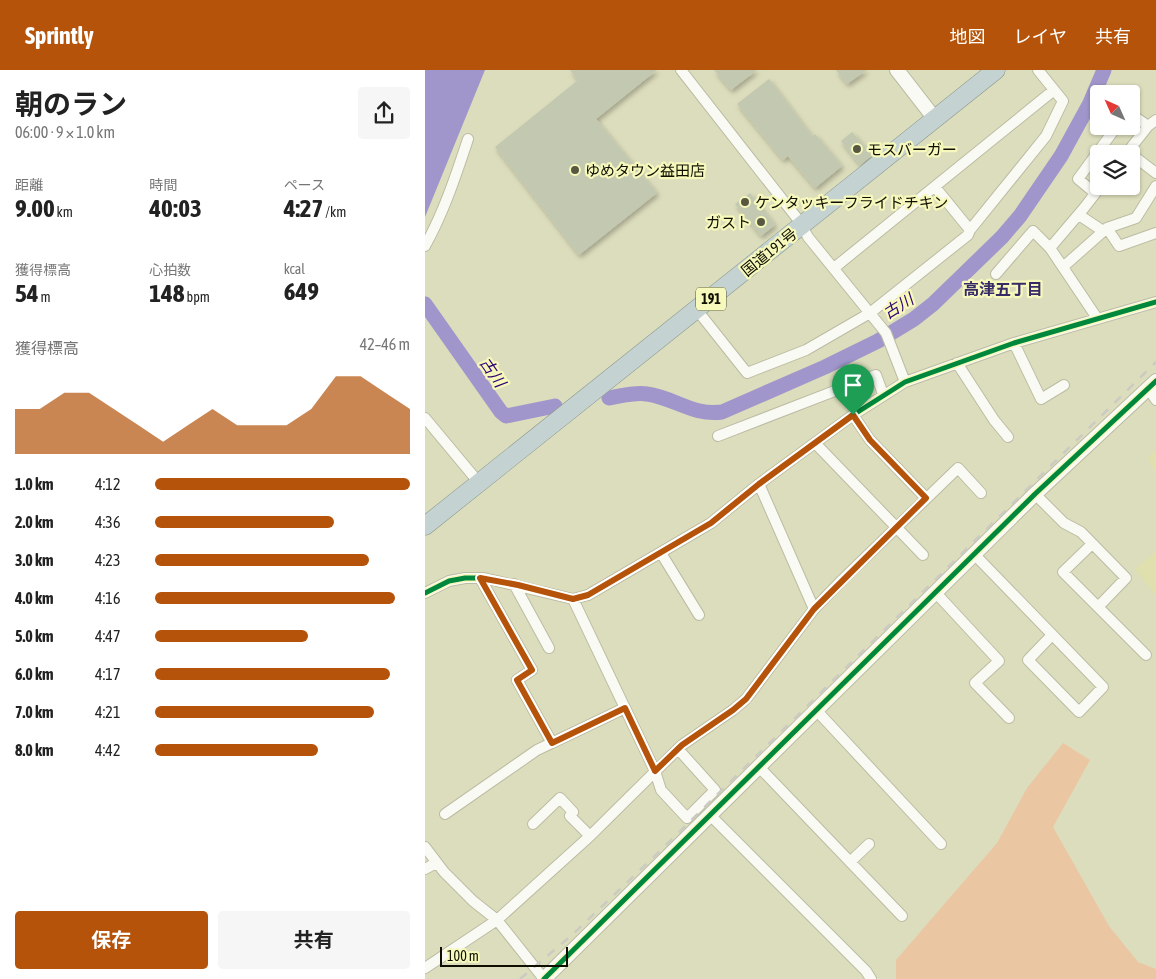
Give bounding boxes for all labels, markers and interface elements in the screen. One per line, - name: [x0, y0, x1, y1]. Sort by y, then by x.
- text: Sprintly: [25, 22, 94, 49]
- text: 地図: [950, 26, 986, 47]
- text: レイヤ: [1014, 26, 1067, 47]
- text: 共有: [1095, 26, 1131, 47]
- north arrow: [1090, 85, 1140, 135]
- map controls: [1090, 85, 1140, 195]
- button: share: [358, 87, 410, 139]
- text: 朝のラン: [15, 88, 127, 120]
- text: 06:00 · 9 × 1.0 km: [15, 123, 115, 141]
- place label: モスバーガー: [867, 141, 957, 158]
- marker: モスバーガー: [851, 143, 863, 155]
- button: layers: [1090, 145, 1140, 195]
- place label: ゆめタウン益田店: [585, 162, 705, 179]
- marker: ゆめタウン益田店: [569, 164, 581, 176]
- text: 距離: [15, 177, 43, 193]
- text: 時間: [149, 177, 177, 193]
- text: ペース: [284, 177, 325, 193]
- text: 9.00: [15, 194, 55, 222]
- text: 40:03: [149, 194, 202, 222]
- text: 4:27: [284, 194, 323, 222]
- place label: ケンタッキーフライドチキン: [755, 194, 948, 211]
- marker: ケンタッキーフライドチキン: [739, 196, 751, 208]
- text: km: [55, 204, 73, 220]
- text: /km: [323, 204, 346, 220]
- place label: ガスト: [706, 214, 751, 231]
- marker: ガスト: [755, 216, 767, 228]
- street label: 国道191号: [738, 225, 800, 279]
- text: kcal: [284, 261, 305, 277]
- text: 獲得標高: [15, 262, 71, 278]
- text: 心拍数: [149, 262, 191, 278]
- text: 649: [284, 277, 319, 305]
- text: 54: [15, 279, 39, 307]
- text: 148: [149, 279, 185, 307]
- district label: 高津五丁目: [963, 280, 1043, 298]
- road number: 191: [696, 288, 726, 310]
- text: m: [39, 289, 51, 305]
- text: bpm: [185, 289, 210, 305]
- water label: 古川: [880, 289, 918, 322]
- text: 42–46 m: [360, 335, 410, 353]
- text: 獲得標高: [15, 339, 79, 357]
- water label: 古川: [476, 354, 511, 392]
- pin: [832, 364, 874, 415]
- icon: arrive: [839, 371, 867, 399]
- text: 1.0 km: [15, 475, 54, 493]
- text: 4:12: [95, 475, 120, 493]
- text: 2.0 km: [15, 513, 54, 531]
- text: 4:36: [95, 513, 120, 531]
- text: 3.0 km: [15, 551, 54, 569]
- text: 4:23: [95, 551, 120, 569]
- text: 4.0 km: [15, 589, 54, 607]
- text: 4:16: [95, 589, 120, 607]
- text: 5.0 km: [15, 627, 54, 645]
- text: 4:47: [95, 627, 120, 645]
- text: 6.0 km: [15, 665, 54, 683]
- text: 4:17: [95, 665, 120, 683]
- text: 7.0 km: [15, 703, 54, 721]
- text: 4:21: [95, 703, 120, 721]
- text: 8.0 km: [15, 741, 54, 759]
- text: 4:42: [95, 741, 120, 759]
- button: 保存: [15, 911, 208, 969]
- button: 共有: [218, 911, 410, 969]
- scale bar: [440, 944, 567, 967]
- text: 100 m: [447, 948, 479, 964]

